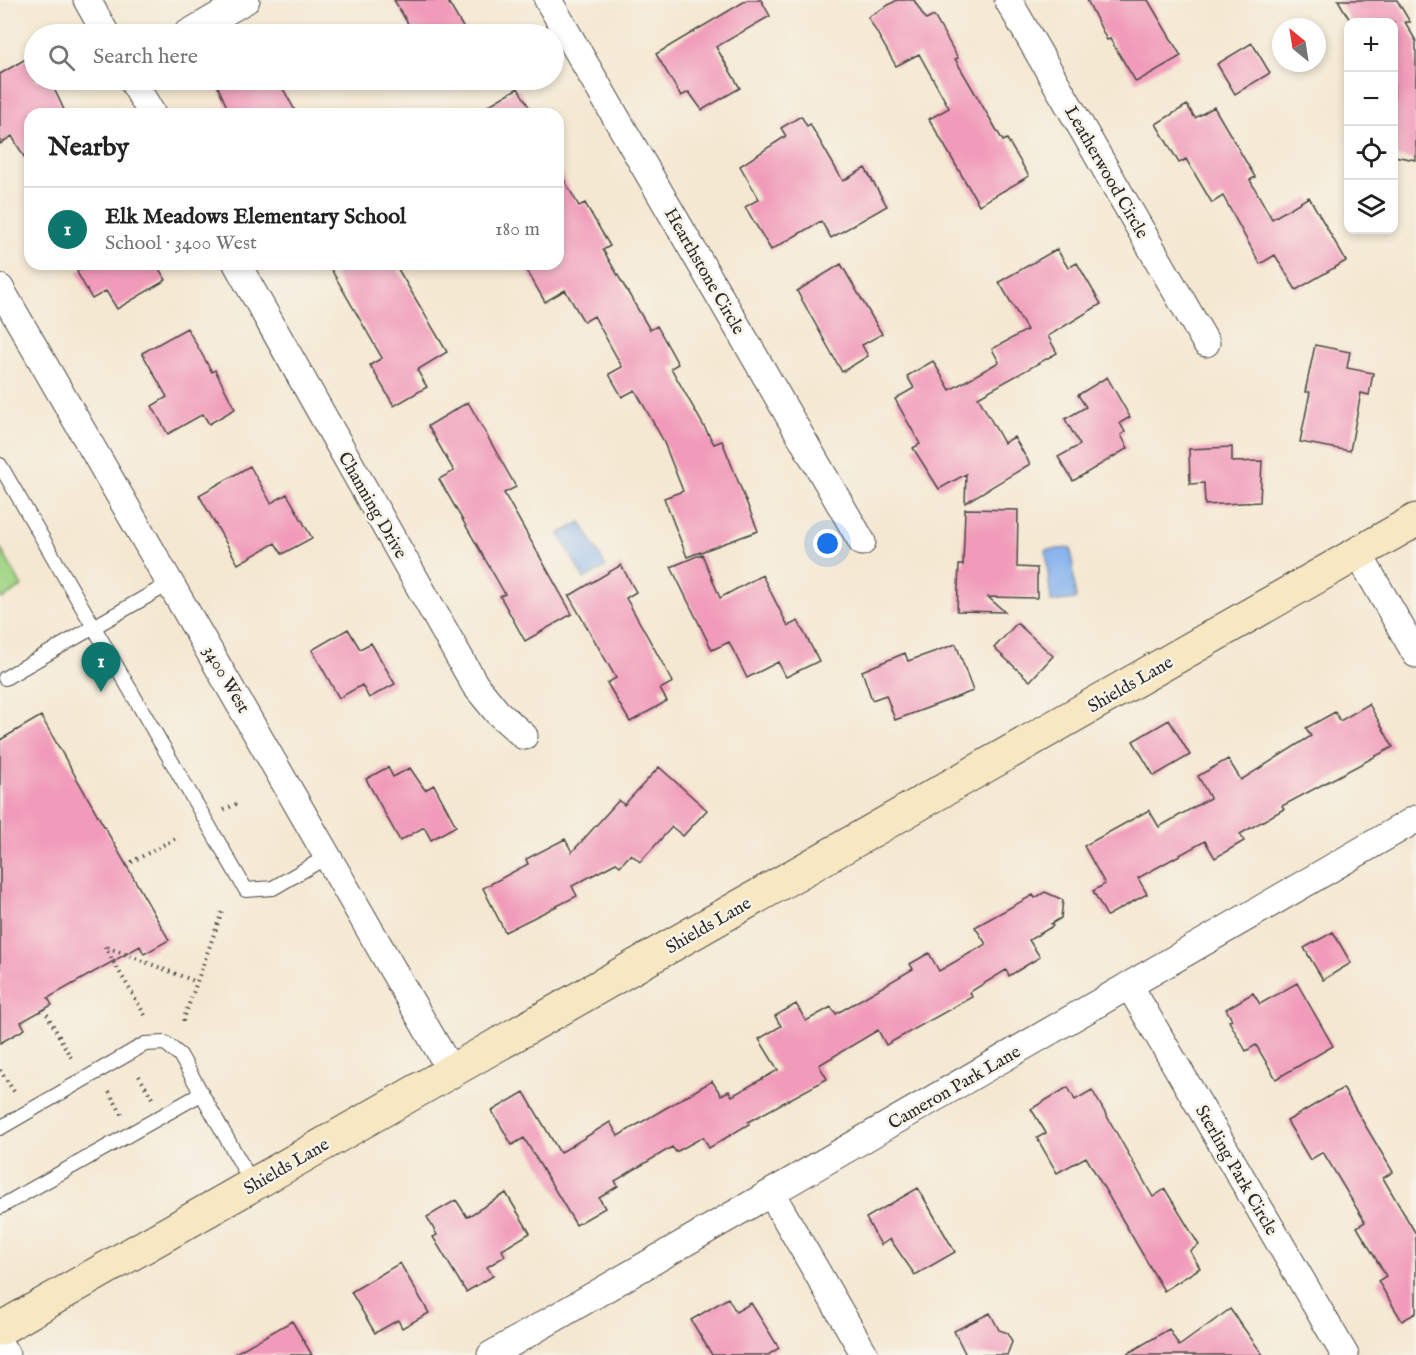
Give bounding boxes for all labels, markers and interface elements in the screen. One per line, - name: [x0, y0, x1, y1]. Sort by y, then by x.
- north arrow: [1272, 18, 1326, 72]
- map controls: [1344, 18, 1398, 234]
- button: +: [1344, 18, 1398, 72]
- search box: [24, 24, 564, 90]
- icon: search: [45, 41, 78, 74]
- text: Search here: [93, 43, 198, 71]
- button: −: [1344, 72, 1398, 126]
- street label: Leatherwood Circle: [1058, 102, 1153, 243]
- button: locate: [1344, 126, 1398, 180]
- text: Nearby: [48, 131, 129, 164]
- button: layers: [1344, 180, 1398, 234]
- text: Elk Meadows Elementary School: [105, 203, 406, 231]
- street label: Hearthstone Circle: [658, 204, 749, 339]
- text: 1: [64, 217, 71, 242]
- text: 180 m: [495, 217, 540, 242]
- text: School · 3400 West: [105, 231, 257, 256]
- street label: Channing Drive: [332, 448, 412, 563]
- your location: [813, 529, 842, 558]
- pin: 1: [82, 642, 120, 692]
- street label: 3400 West: [197, 642, 254, 718]
- street label: Shields Lane: [1084, 652, 1178, 719]
- street label: Shields Lane: [662, 893, 756, 960]
- street label: Cameron Park Lane: [884, 1041, 1025, 1136]
- street label: Sterling Park Circle: [1189, 1102, 1282, 1240]
- street label: Shields Lane: [240, 1134, 334, 1201]

